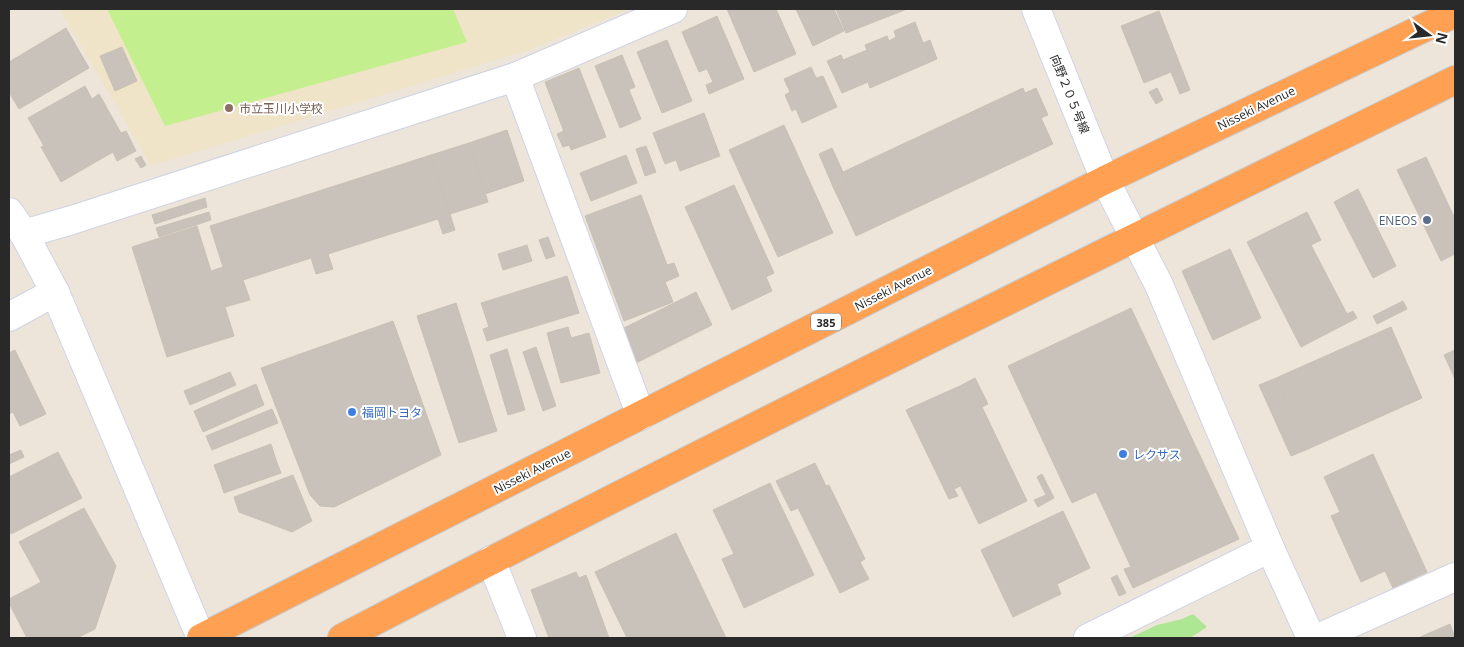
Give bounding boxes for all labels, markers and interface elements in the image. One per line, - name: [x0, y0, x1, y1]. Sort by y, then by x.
- north arrow: [1404, 10, 1454, 60]
- text: N: [1431, 31, 1453, 46]
- street label: 向野２０５号線: [1046, 52, 1094, 136]
- street label: Nisseki Avenue: [1214, 82, 1298, 134]
- place label: 市立玉川小学校: [239, 100, 323, 117]
- marker: 市立玉川小学校: [223, 102, 235, 114]
- place label: ENEOS: [1379, 212, 1417, 229]
- marker: ENEOS: [1421, 214, 1433, 226]
- street label: Nisseki Avenue: [852, 261, 935, 315]
- road number: 385: [811, 314, 841, 331]
- place label: 福岡トヨタ: [362, 404, 422, 421]
- marker: 福岡トヨタ: [346, 406, 358, 418]
- street label: Nisseki Avenue: [491, 444, 574, 498]
- place label: レクサス: [1133, 446, 1181, 463]
- marker: レクサス: [1117, 448, 1129, 460]

